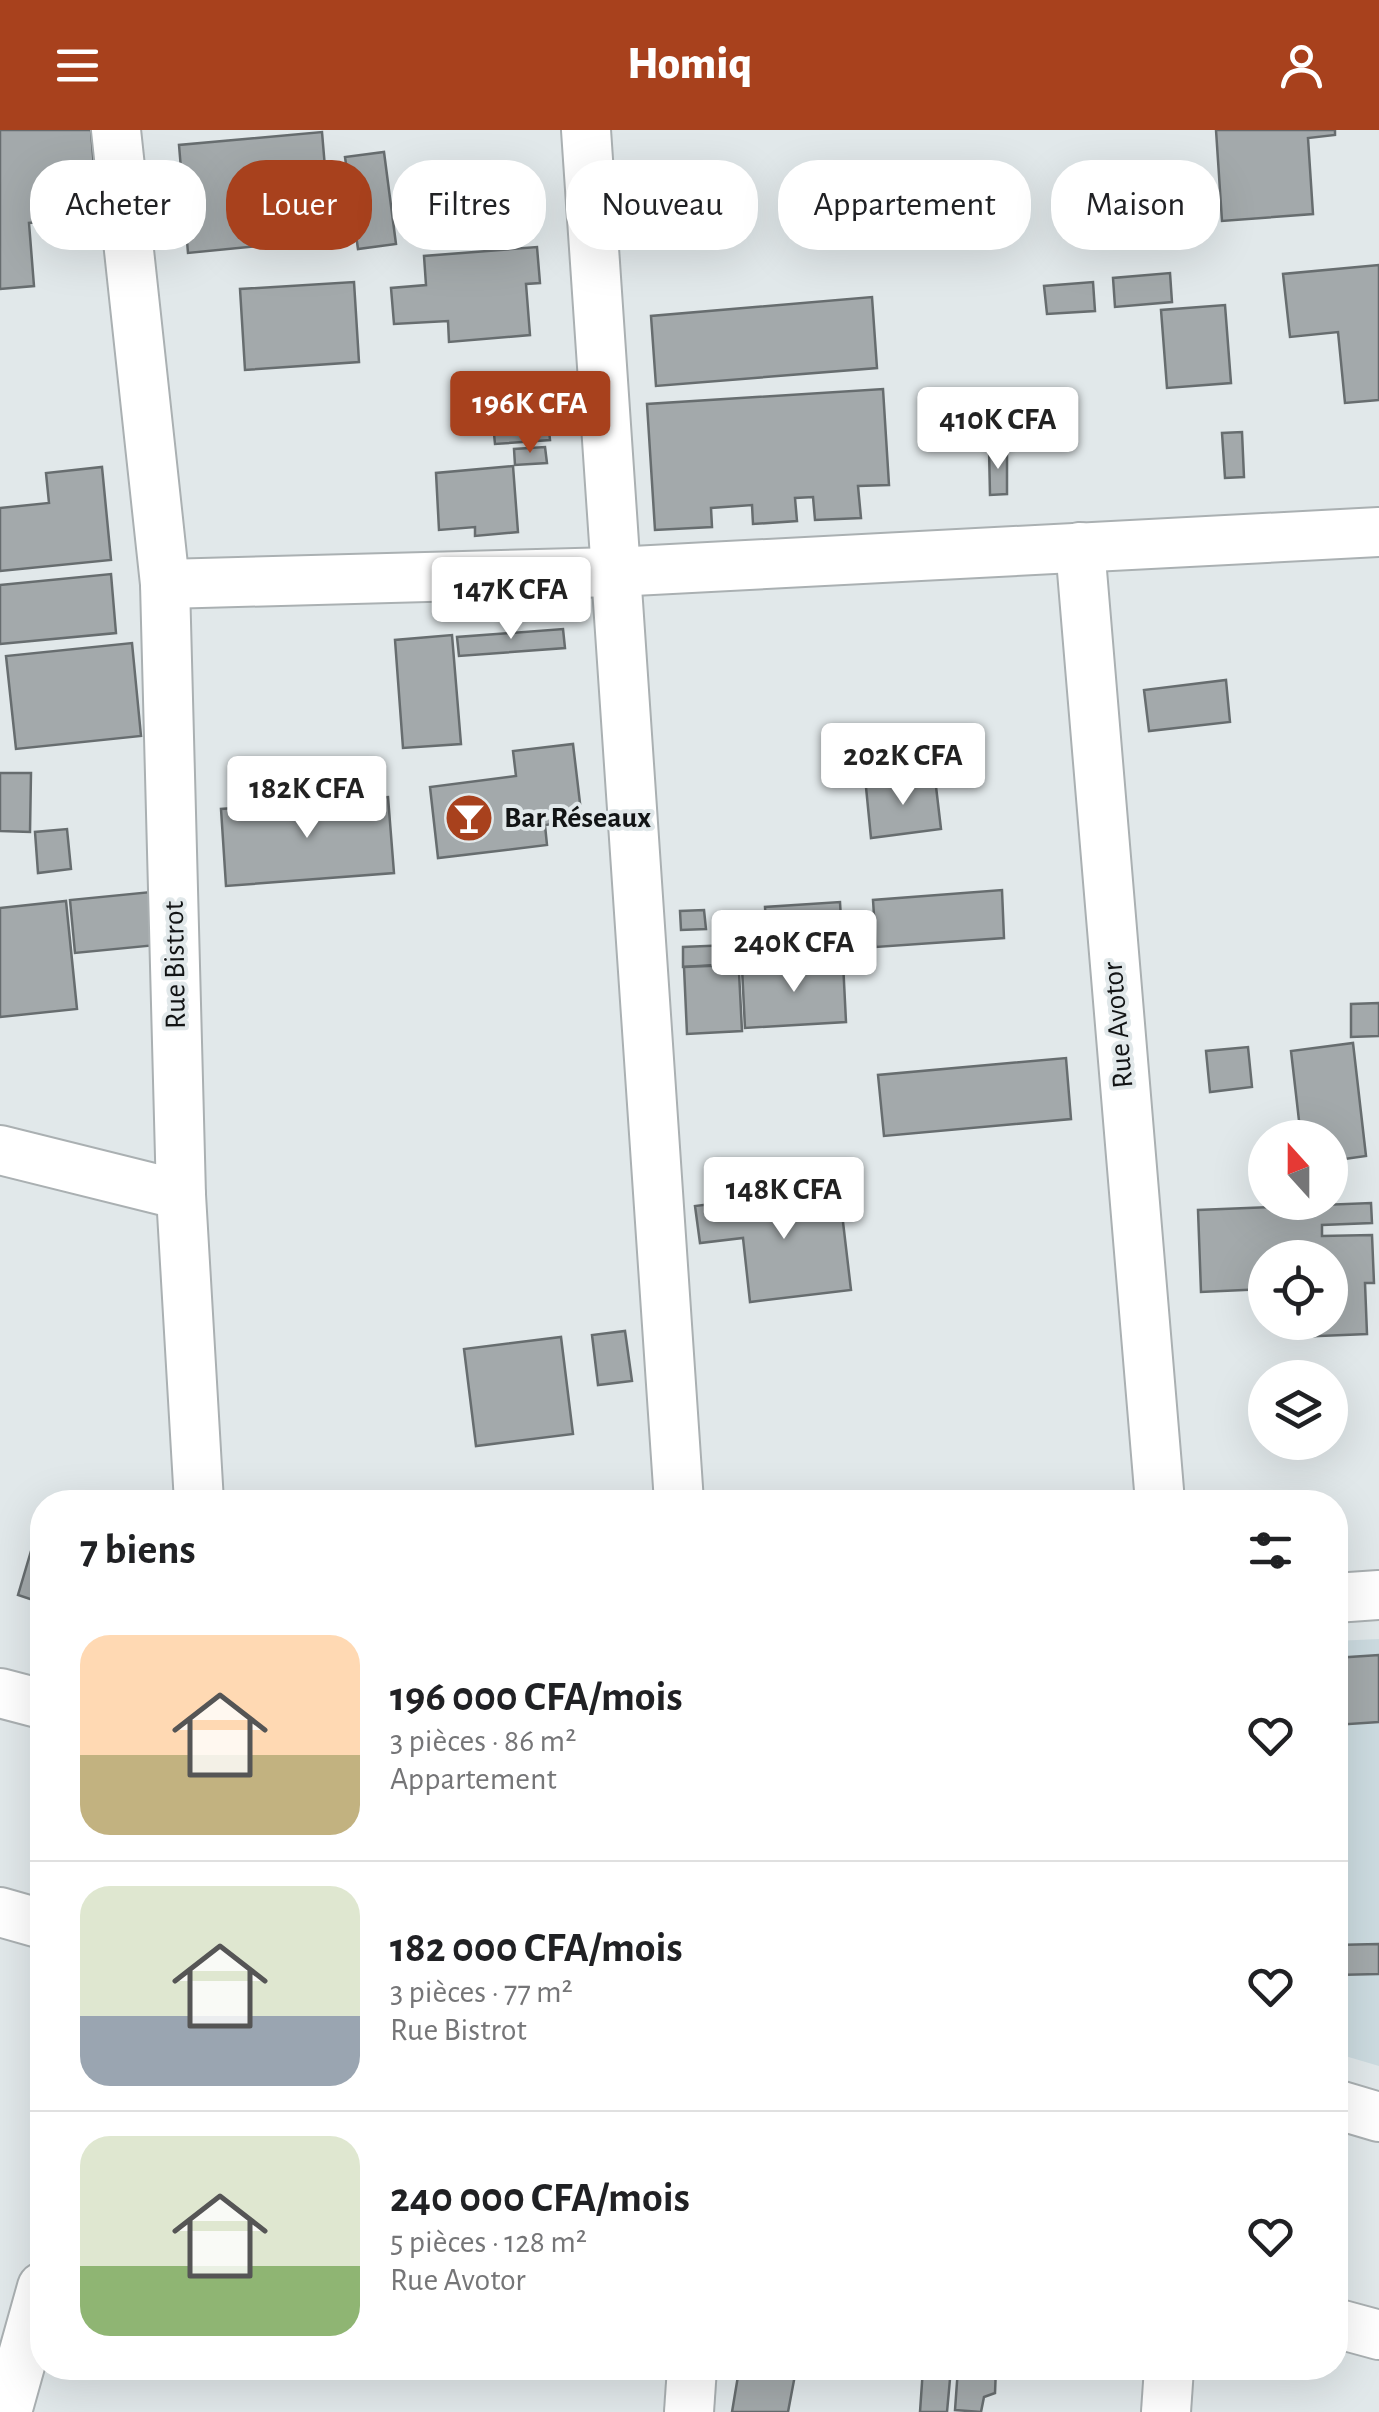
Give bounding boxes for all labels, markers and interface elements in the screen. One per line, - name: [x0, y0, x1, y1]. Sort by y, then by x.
- icon: menu: [50, 38, 105, 93]
- icon: person: [1274, 38, 1329, 93]
- text: Homiq: [627, 42, 752, 87]
- chip: Acheter: [30, 160, 206, 250]
- chip: Louer: [226, 160, 372, 250]
- chip: Filtres: [392, 160, 546, 250]
- chip: Nouveau: [566, 160, 758, 250]
- chip: Appartement: [778, 160, 1031, 250]
- chip: Maison: [1051, 160, 1220, 250]
- pin: 196K CFA: [427, 371, 633, 456]
- text: 196K CFA: [472, 387, 588, 419]
- pin: 410K CFA: [895, 387, 1101, 472]
- text: 410K CFA: [939, 403, 1057, 435]
- pin: 147K CFA: [408, 557, 614, 642]
- text: 147K CFA: [454, 573, 568, 605]
- pin: 202K CFA: [800, 723, 1006, 808]
- text: 202K CFA: [843, 739, 963, 771]
- pin: 182K CFA: [204, 756, 410, 841]
- text: 182K CFA: [249, 772, 365, 804]
- bar icon: Bar Réseaux: [443, 792, 495, 844]
- place label: Bar Réseaux: [504, 803, 651, 833]
- street label: Rue Bistrot: [159, 900, 191, 1029]
- pin: 240K CFA: [691, 910, 897, 995]
- text: 240K CFA: [734, 926, 854, 958]
- street label: Rue Avotor: [1097, 960, 1138, 1090]
- north arrow: [1248, 1120, 1348, 1220]
- map controls: [1248, 1120, 1348, 1460]
- pin: 148K CFA: [681, 1157, 887, 1242]
- text: 148K CFA: [726, 1173, 842, 1205]
- button: locate: [1248, 1240, 1348, 1340]
- button: layers: [1248, 1360, 1348, 1460]
- icon: filters: [1243, 1523, 1298, 1578]
- text: 7 biens: [80, 1529, 196, 1571]
- icon: home: [160, 1675, 280, 1795]
- text: 196 000 CFA/mois: [390, 1676, 683, 1718]
- icon: heart: [1243, 1708, 1298, 1763]
- text: 3 pièces · 86 m²: [390, 1725, 576, 1757]
- text: Appartement: [390, 1763, 557, 1795]
- icon: home: [160, 1926, 280, 2046]
- text: 182 000 CFA/mois: [390, 1927, 683, 1969]
- icon: heart: [1243, 1959, 1298, 2014]
- text: 3 pièces · 77 m²: [390, 1976, 573, 2008]
- text: Rue Bistrot: [390, 2014, 527, 2046]
- icon: home: [160, 2176, 280, 2296]
- text: 240 000 CFA/mois: [390, 2177, 690, 2219]
- icon: heart: [1243, 2209, 1298, 2264]
- text: 5 pièces · 128 m²: [390, 2226, 587, 2258]
- text: Rue Avotor: [390, 2264, 526, 2296]

